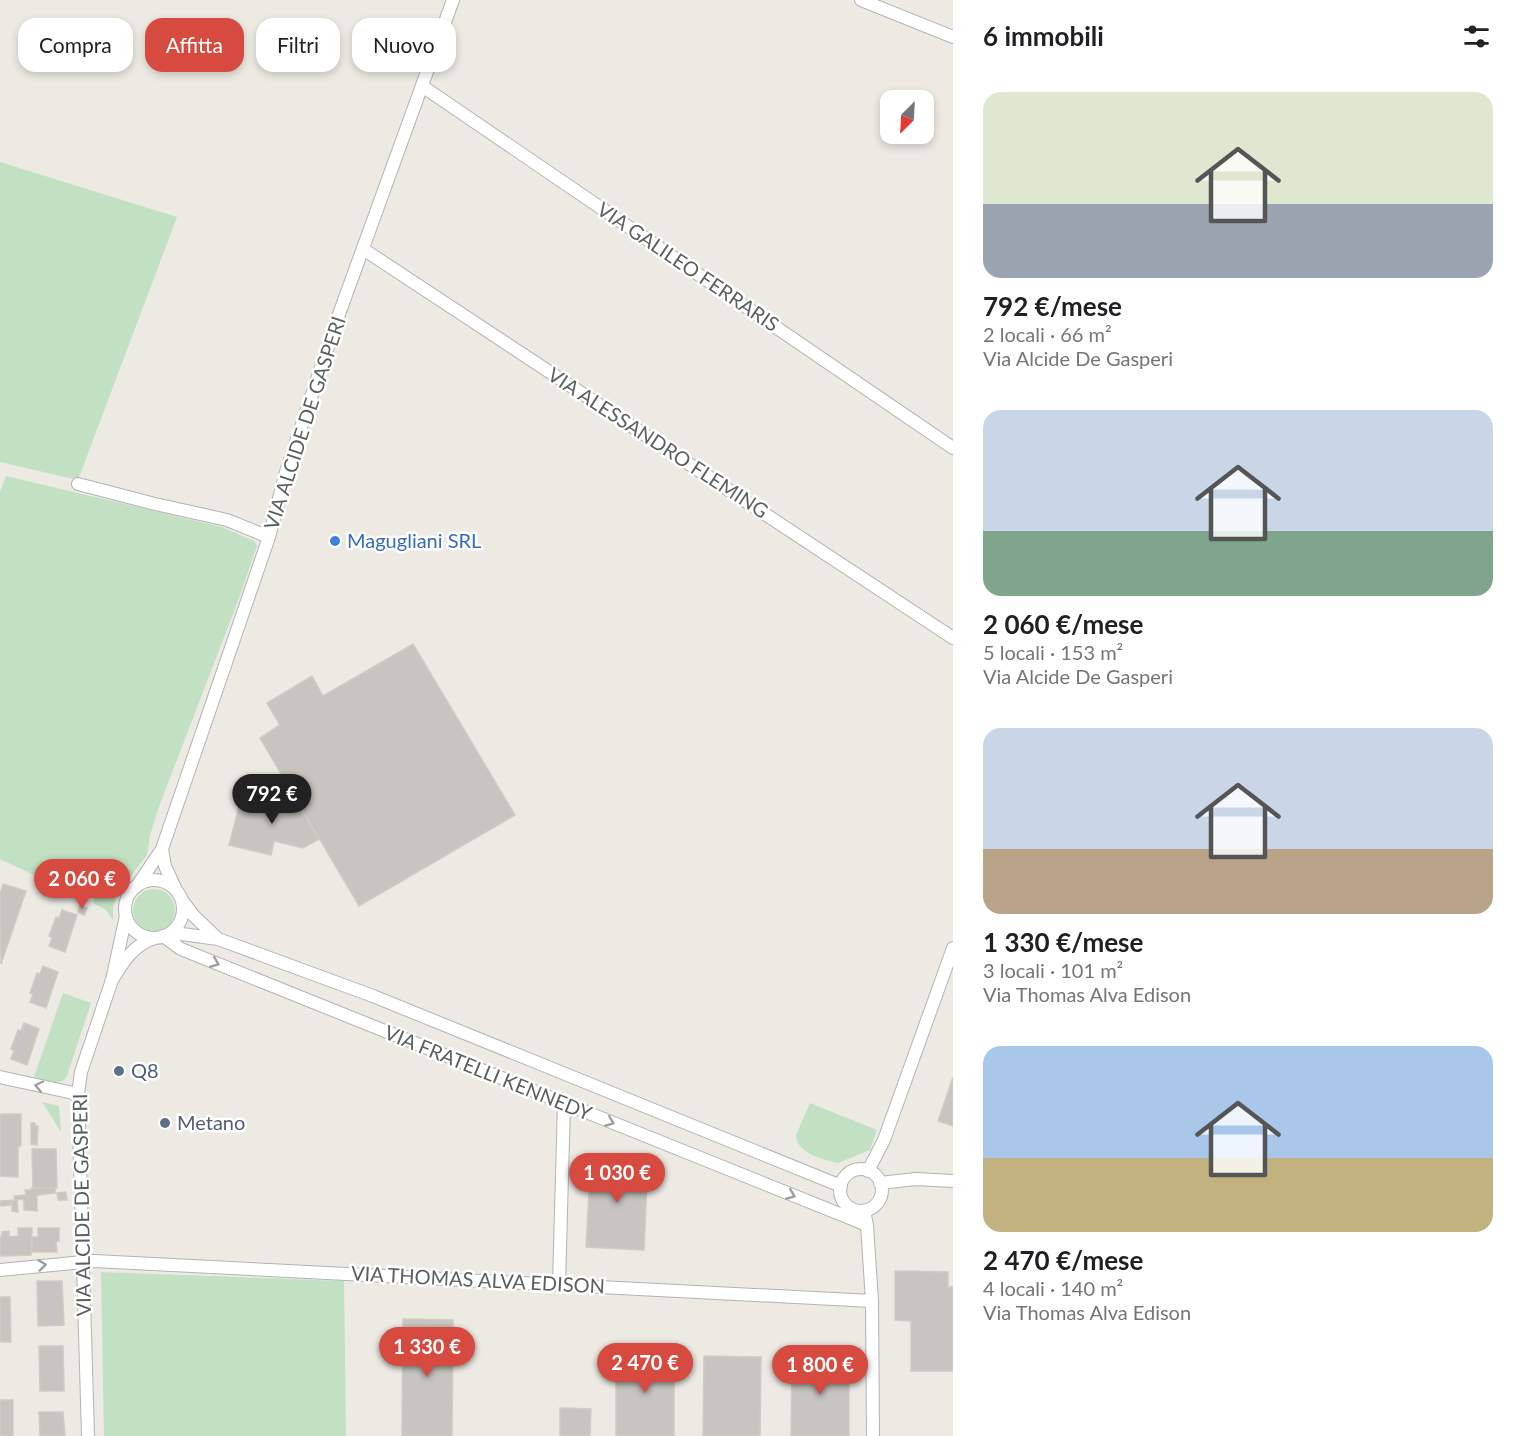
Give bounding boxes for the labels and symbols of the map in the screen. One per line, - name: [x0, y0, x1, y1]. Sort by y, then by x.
- north arrow: [880, 90, 934, 144]
- street label: VIA GALILEO FERRARIS: [593, 196, 784, 336]
- street label: VIA ALCIDE DE GASPERI: [258, 313, 350, 532]
- street label: VIA ALESSANDRO FLEMING: [544, 362, 773, 522]
- place label: Magugliani SRL: [347, 528, 481, 552]
- marker: Magugliani SRL: [328, 534, 342, 548]
- pin: 792 €: [230, 774, 314, 825]
- pin: 2 060 €: [27, 859, 137, 910]
- one-way arrow: [209, 956, 220, 968]
- street label: VIA FRATELLI KENNEDY: [381, 1019, 596, 1125]
- place label: Q8: [131, 1058, 159, 1082]
- marker: Q8: [112, 1064, 126, 1078]
- one-way arrow: [34, 1080, 44, 1093]
- street label: VIA ALCIDE DE GASPERI: [67, 1093, 95, 1317]
- place label: Metano: [177, 1110, 245, 1134]
- one-way arrow: [604, 1115, 615, 1127]
- marker: Metano: [158, 1116, 172, 1130]
- pin: 1 030 €: [562, 1153, 672, 1204]
- one-way arrow: [785, 1187, 796, 1200]
- one-way arrow: [37, 1260, 46, 1272]
- street label: VIA THOMAS ALVA EDISON: [351, 1260, 606, 1298]
- pin: 1 330 €: [372, 1327, 482, 1378]
- pin: 2 470 €: [590, 1343, 700, 1394]
- pin: 1 800 €: [765, 1345, 875, 1396]

